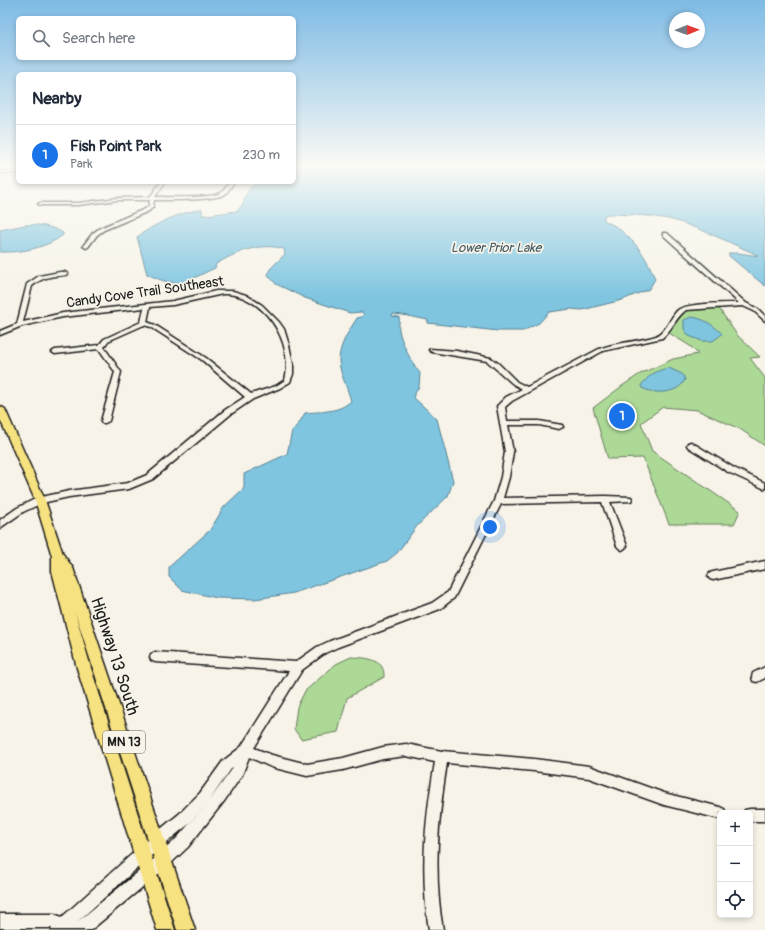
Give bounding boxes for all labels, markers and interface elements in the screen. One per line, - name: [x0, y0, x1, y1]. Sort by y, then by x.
- north arrow: [669, 12, 705, 48]
- search box: [16, 16, 296, 60]
- icon: search: [30, 27, 52, 49]
- text: Search here: [62, 29, 135, 48]
- text: Nearby: [32, 88, 81, 109]
- text: Fish Point Park: [70, 137, 161, 156]
- text: 1: [42, 147, 48, 163]
- text: 230 m: [243, 147, 280, 163]
- text: Park: [70, 156, 93, 172]
- water label: Lower Prior Lake: [451, 240, 543, 256]
- street label: Candy Cove Trail Southeast: [65, 272, 225, 311]
- pin: 1: [609, 401, 635, 431]
- your location: [480, 517, 500, 537]
- street label: Highway 13 South: [86, 594, 144, 718]
- road number: MN 13: [103, 731, 145, 753]
- map controls: [717, 810, 753, 918]
- button: +: [717, 810, 753, 846]
- button: −: [717, 846, 753, 882]
- button: locate: [717, 882, 753, 918]

